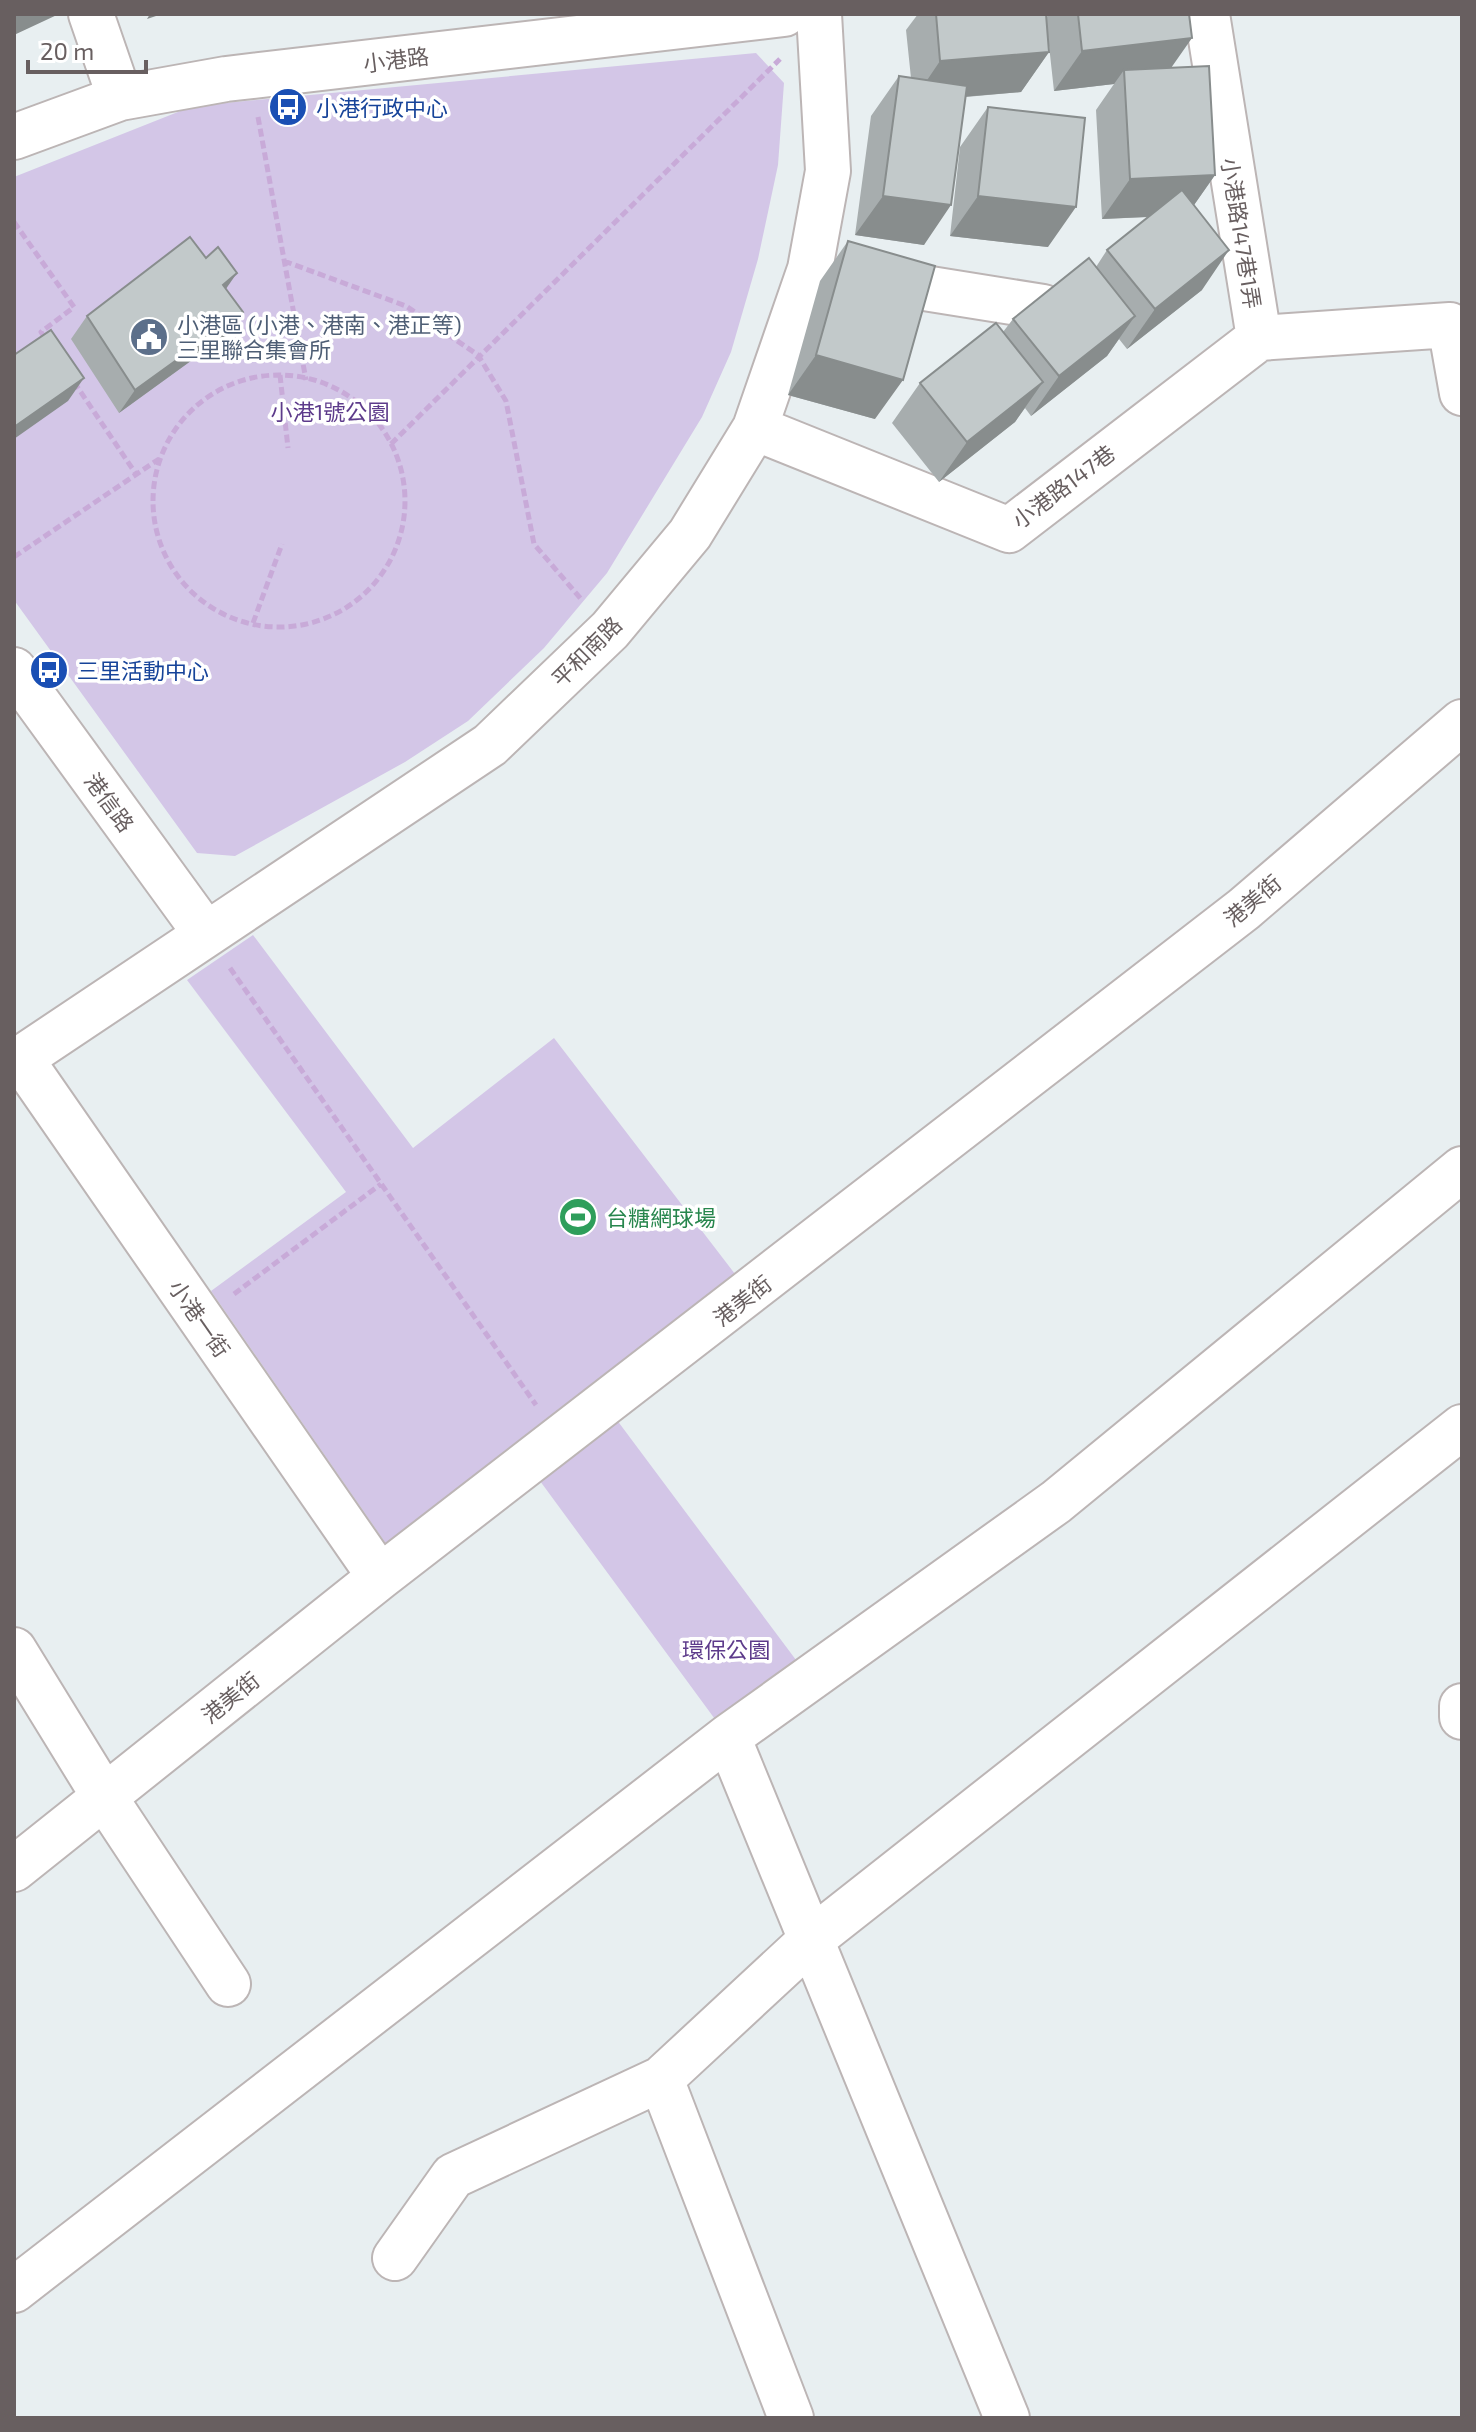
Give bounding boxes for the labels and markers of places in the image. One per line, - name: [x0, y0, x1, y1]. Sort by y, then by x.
- bus stop icon: 小港行政中心: [267, 86, 309, 128]
- place label: 小港行政中心: [316, 94, 448, 120]
- place label: 小港區 (小港、港南、港正等) 三里聯合集會所: [177, 311, 462, 362]
- public building icon: 小港區 (小港、港南、港正等) 三里聯合集會所: [128, 316, 170, 358]
- bus stop icon: 三里活動中心: [28, 649, 70, 691]
- place label: 三里活動中心: [77, 657, 209, 683]
- sports icon: 台糖網球場: [557, 1196, 599, 1238]
- place label: 台糖網球場: [606, 1204, 716, 1230]

